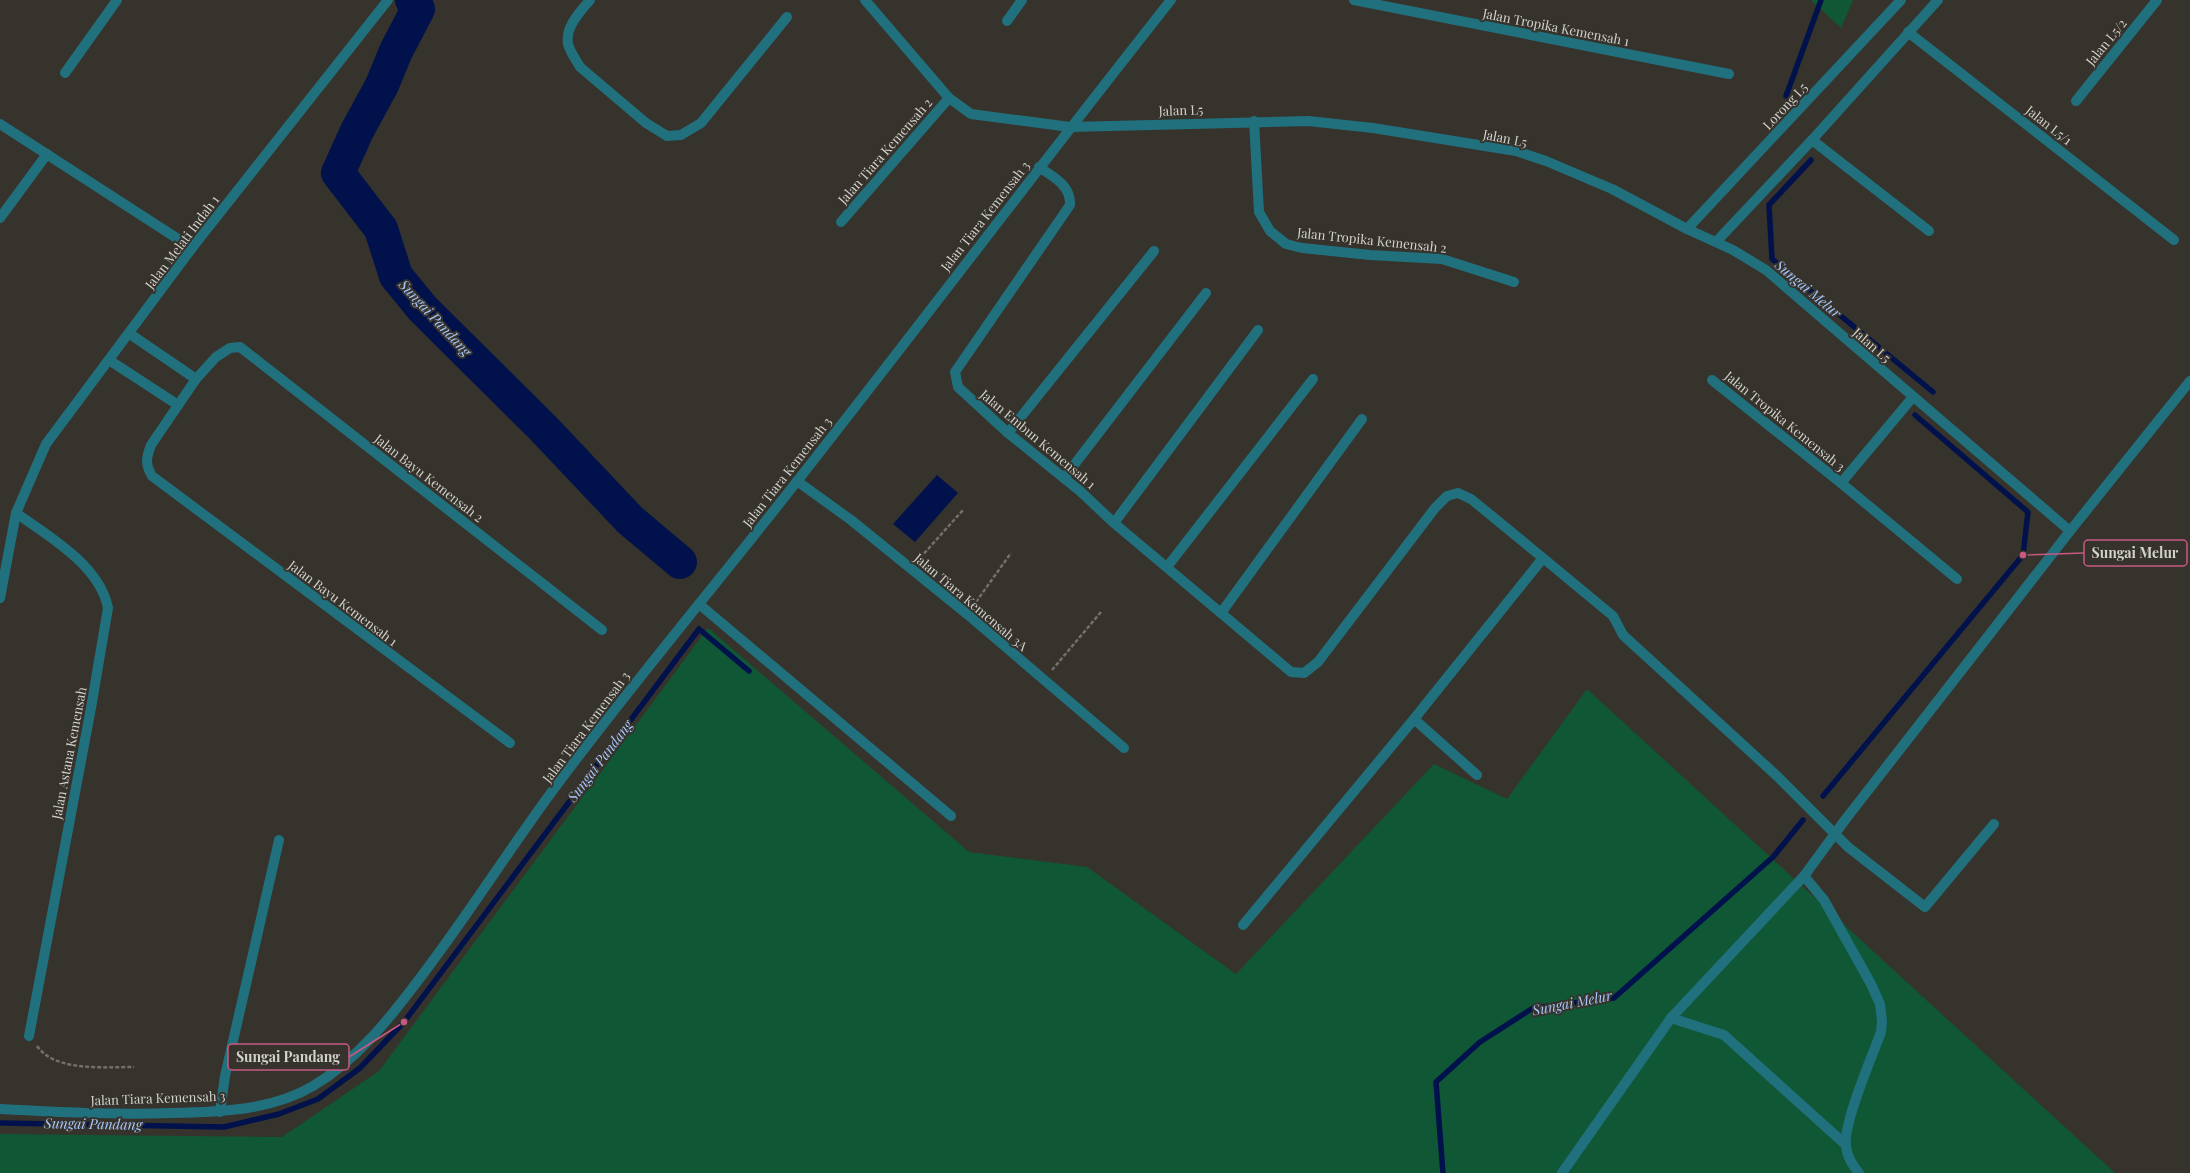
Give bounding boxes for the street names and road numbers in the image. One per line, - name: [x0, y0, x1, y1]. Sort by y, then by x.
- street label: Jalan Tropika Kemensah 1: [1480, 4, 1631, 49]
- street label: Jalan L5/2: [2081, 15, 2130, 69]
- street label: Lorong L5: [1759, 79, 1811, 133]
- street label: Jalan Tiara Kemensah 2: [833, 94, 935, 208]
- street label: Jalan L5: [1157, 100, 1204, 119]
- street label: Jalan L5/1: [2022, 101, 2076, 148]
- street label: Jalan L5: [1481, 125, 1529, 150]
- street label: Jalan Tiara Kemensah 3: [936, 157, 1033, 275]
- street label: Jalan Melati Indah 1: [140, 191, 223, 293]
- street label: Jalan Tropika Kemensah 2: [1295, 223, 1448, 256]
- street label: Jalan L5: [1849, 323, 1895, 366]
- street label: Jalan Tropika Kemensah 3: [1721, 366, 1849, 474]
- street label: Jalan Embun Kemensah 1: [976, 385, 1100, 492]
- street label: Jalan Tiara Kemensah 3: [738, 413, 835, 531]
- street label: Jalan Bayu Kemensah 2: [371, 429, 487, 526]
- street label: Jalan Tiara Kemensah 3A: [910, 548, 1032, 655]
- street label: Jalan Bayu Kemensah 1: [285, 555, 401, 649]
- street label: Jalan Tiara Kemensah 3: [538, 668, 633, 787]
- street label: Jalan Astana Kemensah: [47, 685, 90, 822]
- street label: Jalan Tiara Kemensah 3: [89, 1087, 226, 1108]

